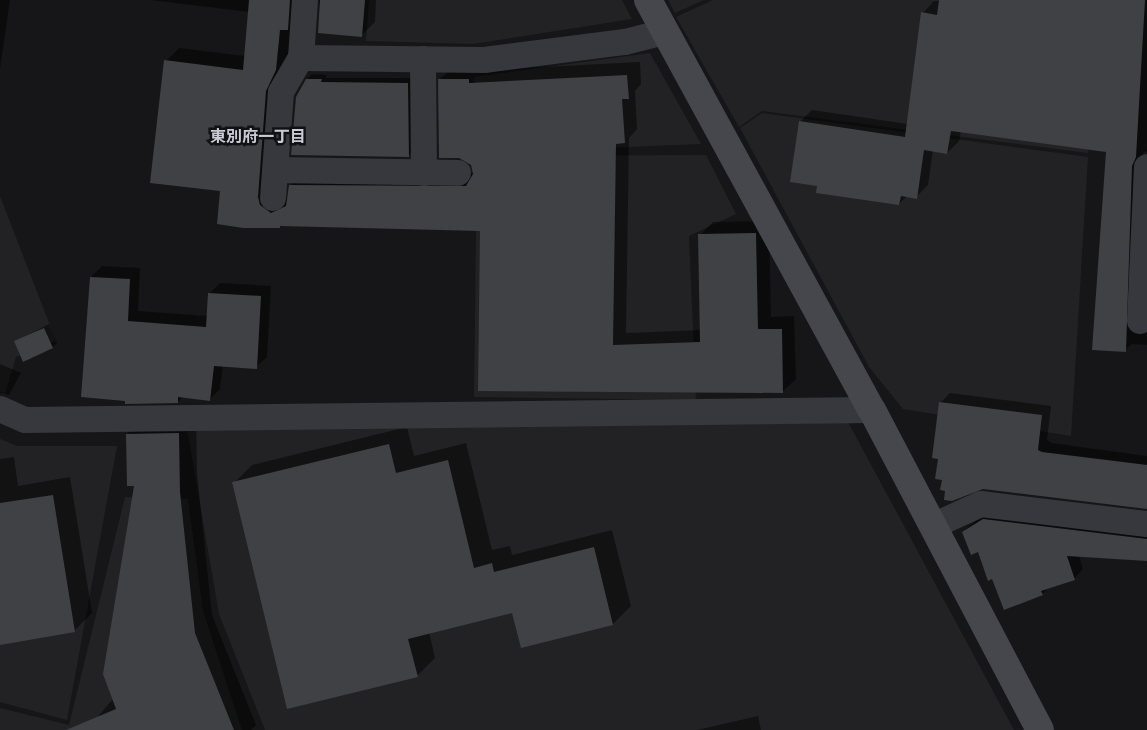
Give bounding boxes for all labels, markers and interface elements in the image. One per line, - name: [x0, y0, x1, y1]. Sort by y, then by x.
- district label: 東別府一丁目: [210, 126, 306, 146]

